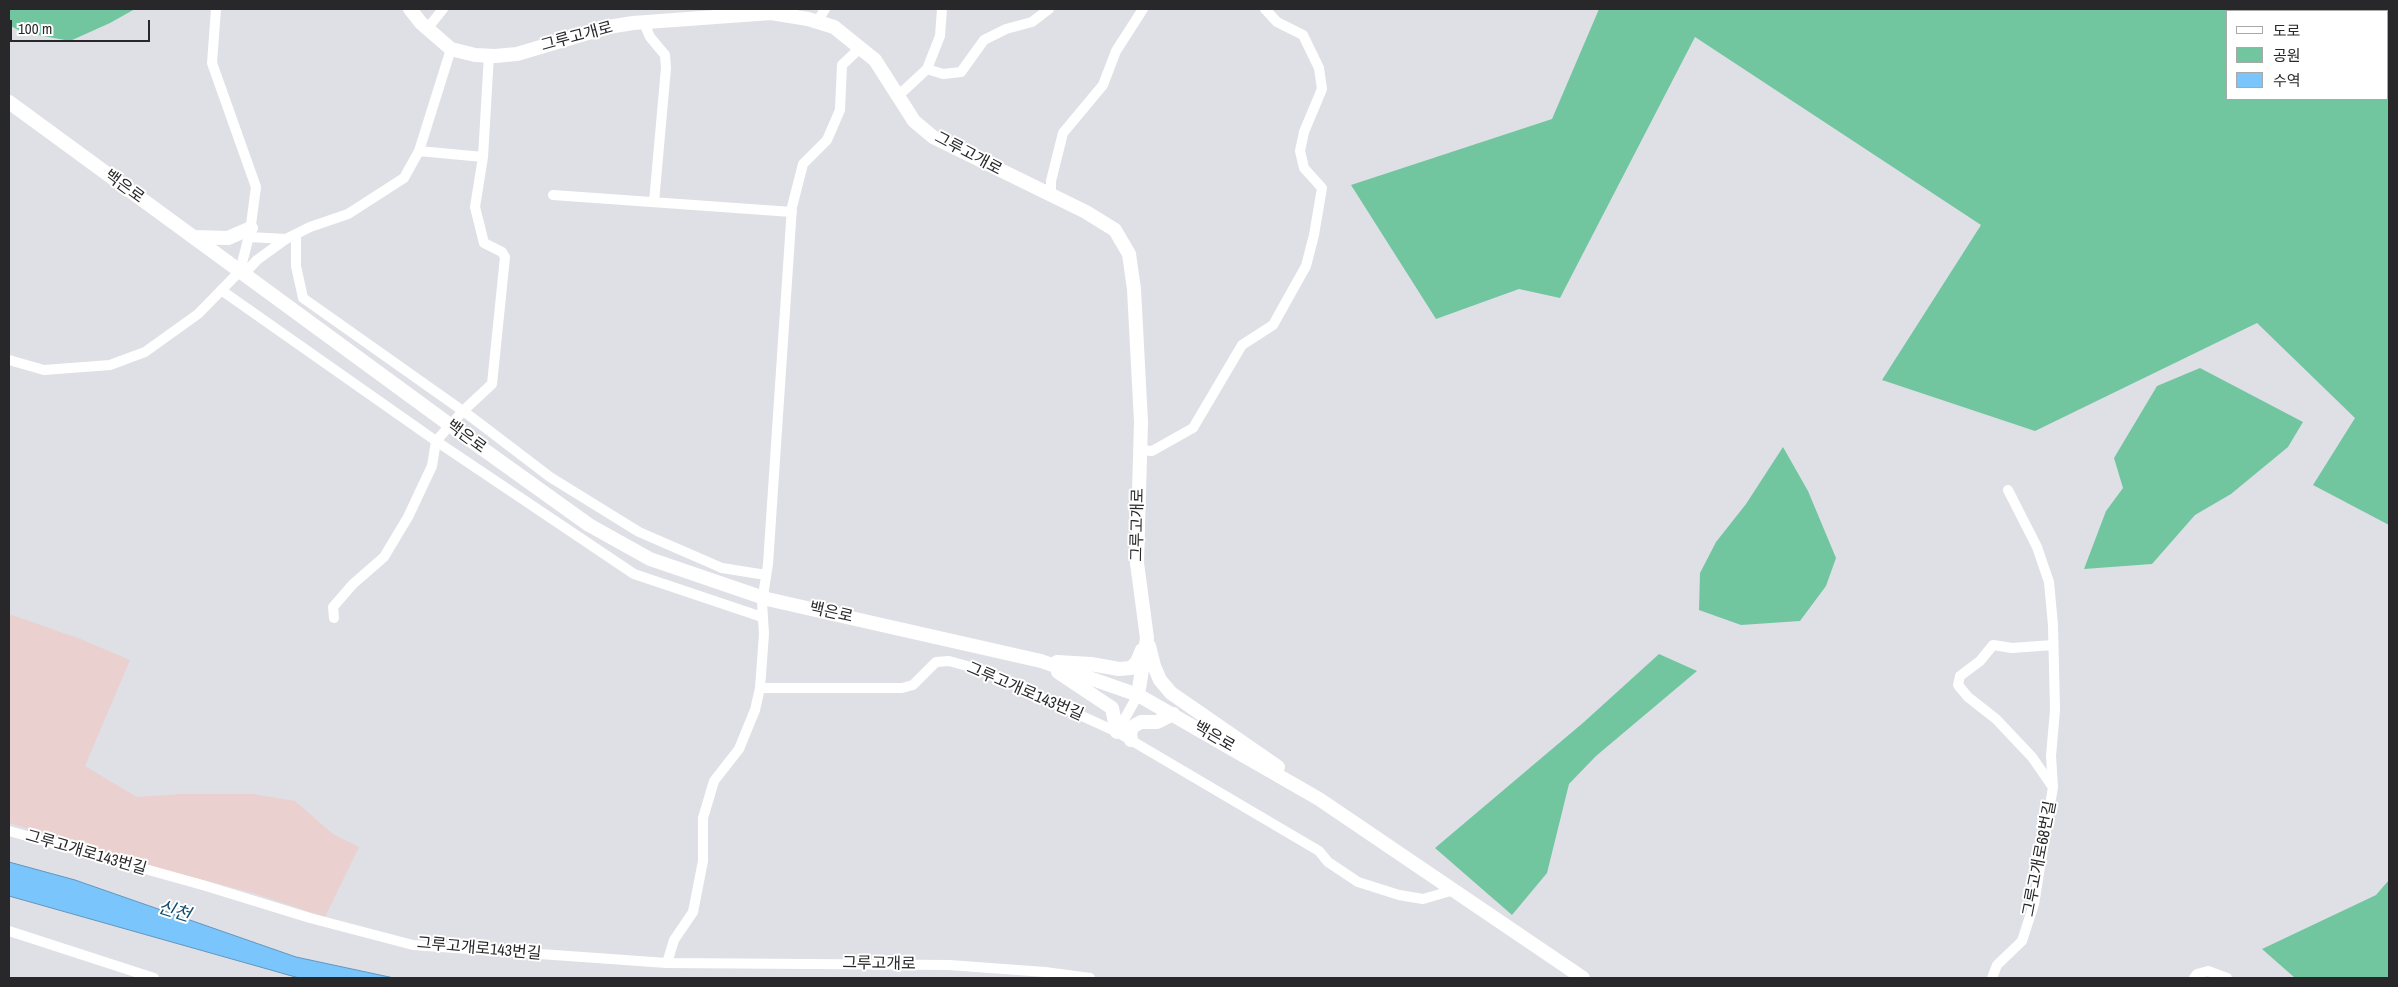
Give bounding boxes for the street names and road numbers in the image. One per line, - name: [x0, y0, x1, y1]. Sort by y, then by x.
- street label: 그루고개로: [539, 18, 615, 56]
- street label: 그루고개로: [931, 128, 1005, 180]
- street label: 백은로: [100, 166, 148, 208]
- street label: 백은로: [442, 416, 490, 458]
- street label: 그루고개로: [1128, 488, 1148, 562]
- street label: 백은로: [807, 599, 855, 627]
- street label: 그루고개로143번길: [964, 659, 1086, 725]
- street label: 백은로: [1190, 718, 1238, 756]
- street label: 그루고개로68번길: [2019, 799, 2061, 919]
- street label: 그루고개로143번길: [23, 827, 149, 879]
- street label: 그루고개로143번길: [416, 934, 542, 964]
- street label: 그루고개로: [842, 954, 916, 974]

